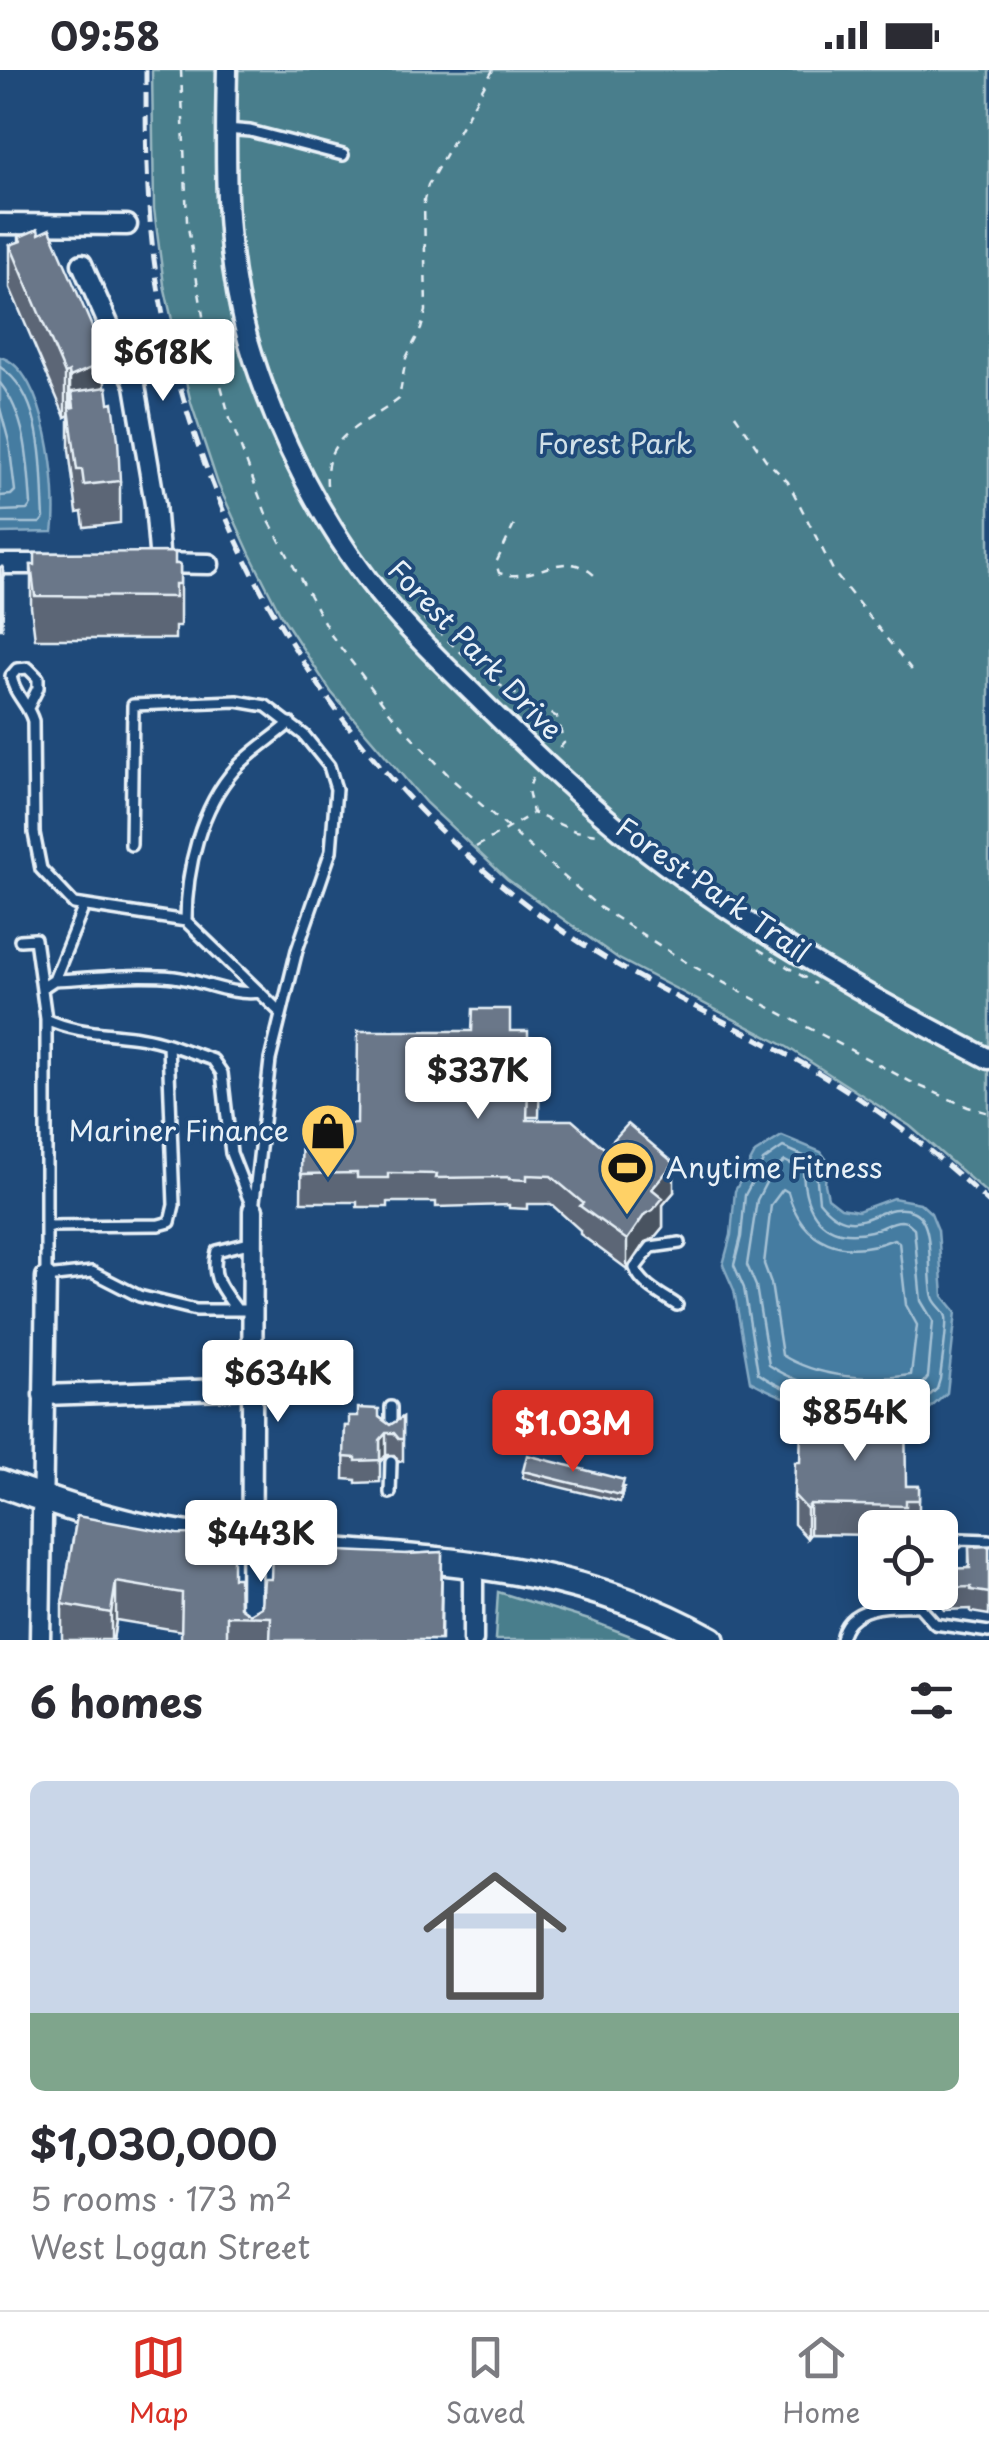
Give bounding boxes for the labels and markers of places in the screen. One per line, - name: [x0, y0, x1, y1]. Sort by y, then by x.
- pin: $618K: [93, 319, 233, 404]
- pin: $337K: [408, 1037, 548, 1122]
- shop icon: Mariner Finance: [298, 1101, 358, 1180]
- place label: Mariner Finance: [68, 1108, 289, 1151]
- sports icon: Anytime Fitness: [597, 1138, 657, 1217]
- place label: Anytime Fitness: [666, 1145, 882, 1188]
- pin: $634K: [208, 1340, 348, 1425]
- pin: $854K: [785, 1379, 925, 1464]
- pin: $1.03M: [492, 1390, 654, 1475]
- pin: $443K: [191, 1500, 331, 1585]

